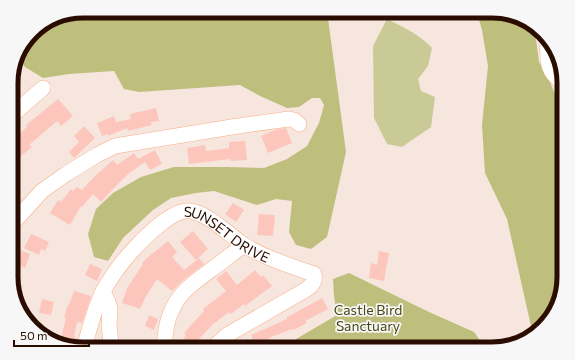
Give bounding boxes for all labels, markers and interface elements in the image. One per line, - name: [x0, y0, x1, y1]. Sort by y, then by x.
- street label: SUNSET DRIVE: [184, 202, 272, 265]
- park label: Castle Bird Sanctuary: [334, 301, 402, 334]
- scale bar: [14, 322, 89, 348]
- text: 50 m: [20, 328, 48, 342]

